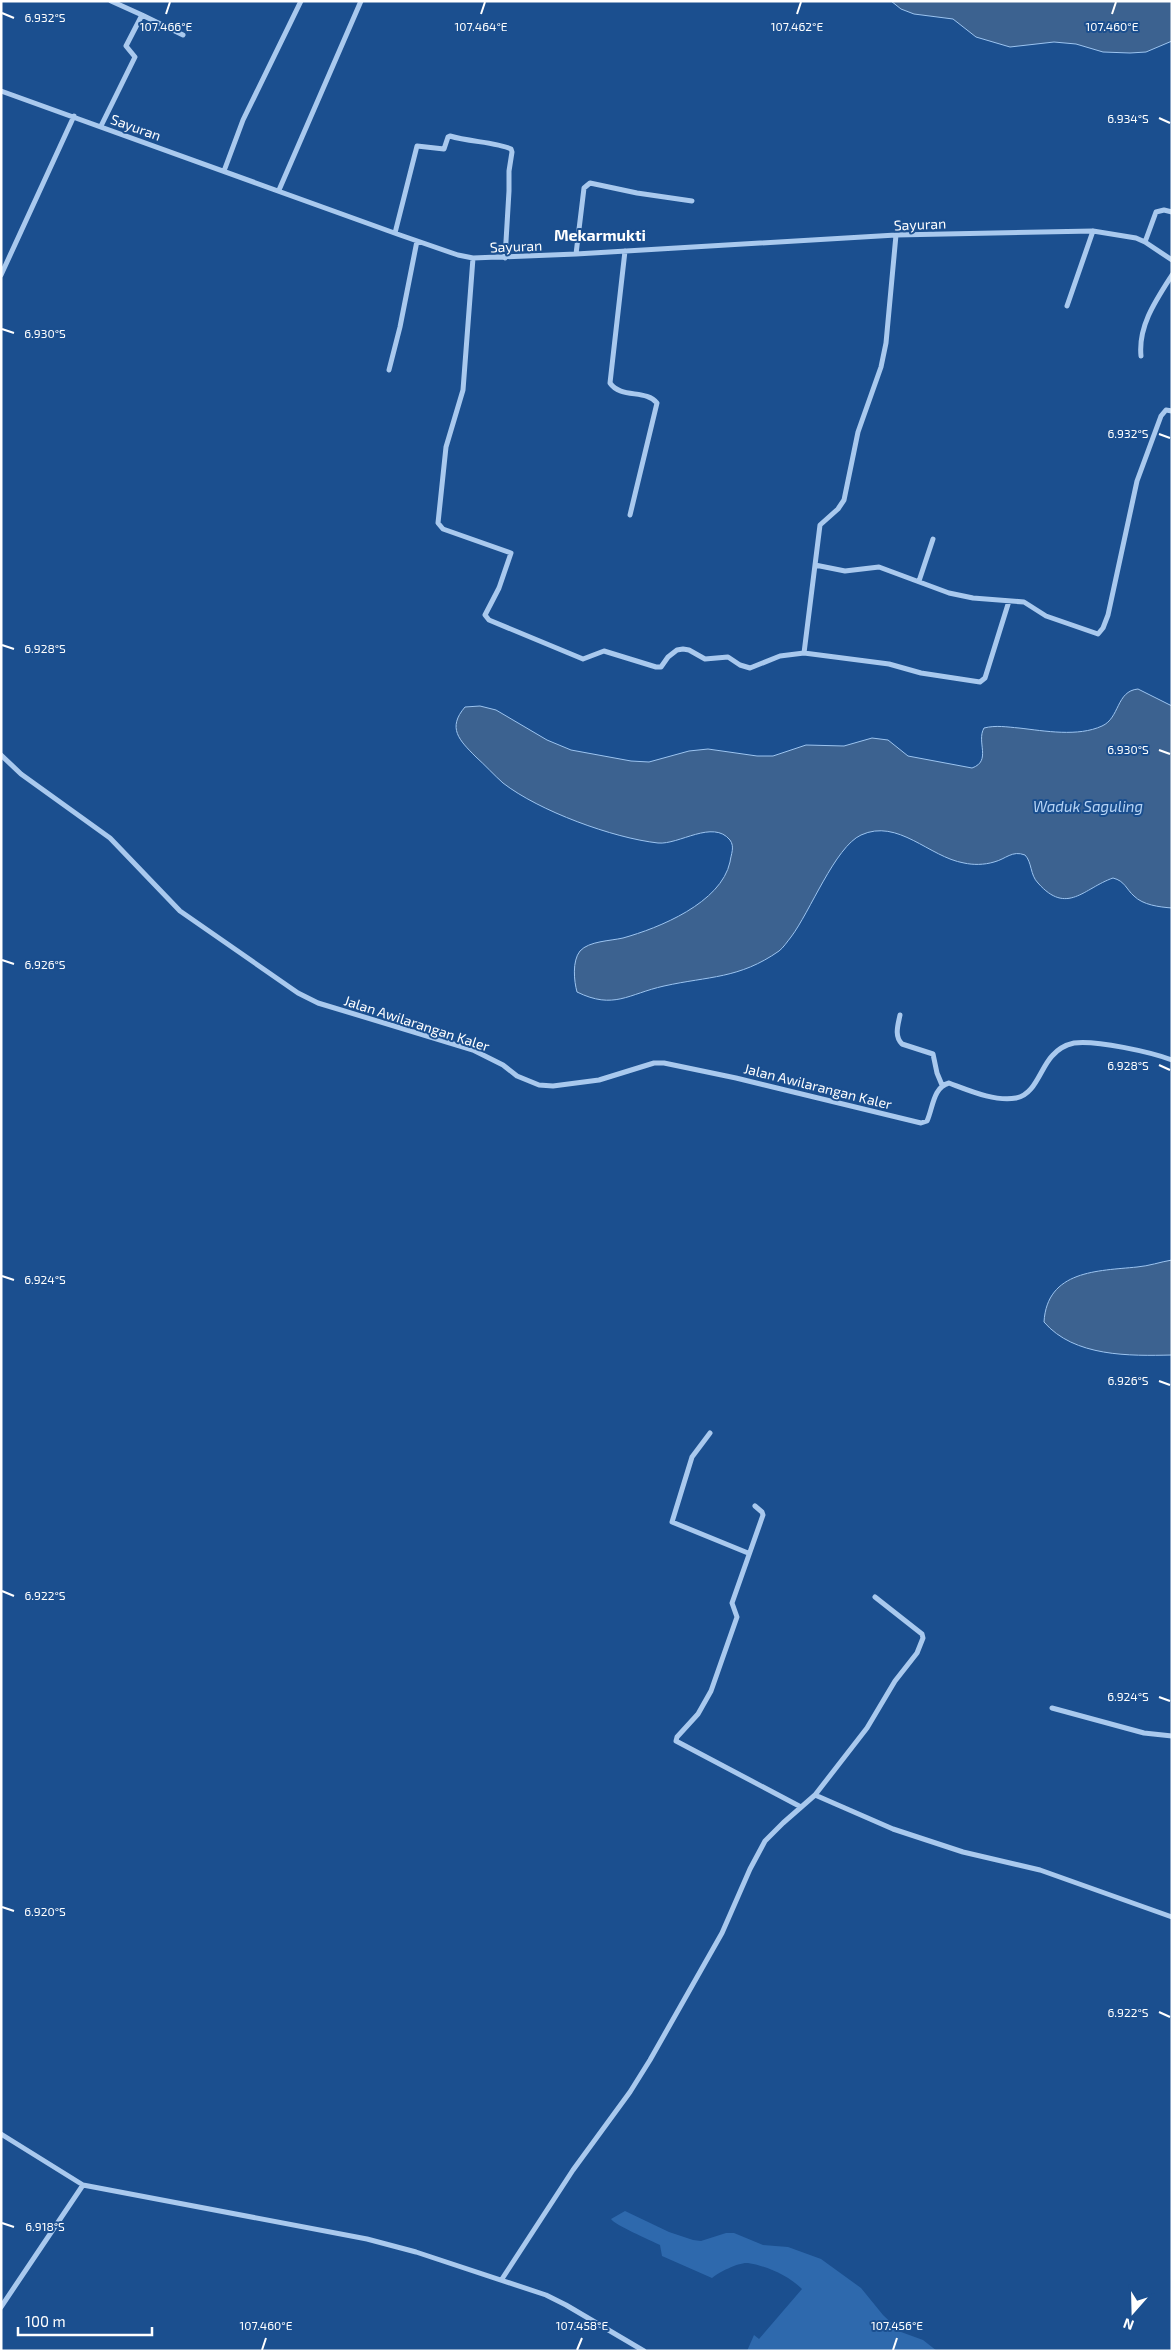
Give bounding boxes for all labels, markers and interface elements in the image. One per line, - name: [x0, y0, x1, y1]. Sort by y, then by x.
- text: 6.932°S: [25, 10, 66, 24]
- text: 107.466°E: [140, 19, 192, 33]
- text: 107.464°E: [455, 19, 508, 33]
- text: 107.462°E: [771, 19, 823, 33]
- text: 107.460°E: [1086, 19, 1139, 33]
- street label: Sayuran: [108, 110, 164, 144]
- text: 6.934°S: [1107, 111, 1149, 125]
- street label: Sayuran: [894, 215, 946, 233]
- district label: Mekarmukti: [554, 225, 646, 244]
- street label: Sayuran: [490, 237, 542, 255]
- text: 6.930°S: [24, 326, 66, 340]
- text: 6.932°S: [1108, 426, 1149, 440]
- text: 6.928°S: [24, 641, 66, 655]
- text: 6.930°S: [1107, 742, 1149, 756]
- water label: Waduk Saguling: [1033, 797, 1143, 815]
- text: 6.926°S: [24, 957, 66, 971]
- street label: Jalan Awilarangan Kaler: [342, 991, 492, 1055]
- text: 6.928°S: [1107, 1058, 1149, 1072]
- street label: Jalan Awilarangan Kaler: [742, 1059, 894, 1113]
- text: 6.924°S: [24, 1272, 66, 1286]
- text: 6.926°S: [1107, 1373, 1149, 1387]
- text: 6.922°S: [24, 1588, 66, 1602]
- text: 6.924°S: [1107, 1689, 1149, 1703]
- text: 6.920°S: [24, 1904, 66, 1918]
- text: 6.922°S: [1107, 2005, 1149, 2019]
- text: 6.918°S: [25, 2219, 65, 2233]
- north arrow: [1108, 2287, 1158, 2337]
- scale bar: [18, 2304, 151, 2336]
- text: 100 m: [25, 2312, 66, 2330]
- text: N: [1121, 2315, 1136, 2334]
- text: 107.460°E: [240, 2318, 293, 2332]
- text: 107.458°E: [556, 2318, 608, 2332]
- text: 107.456°E: [871, 2318, 923, 2332]

